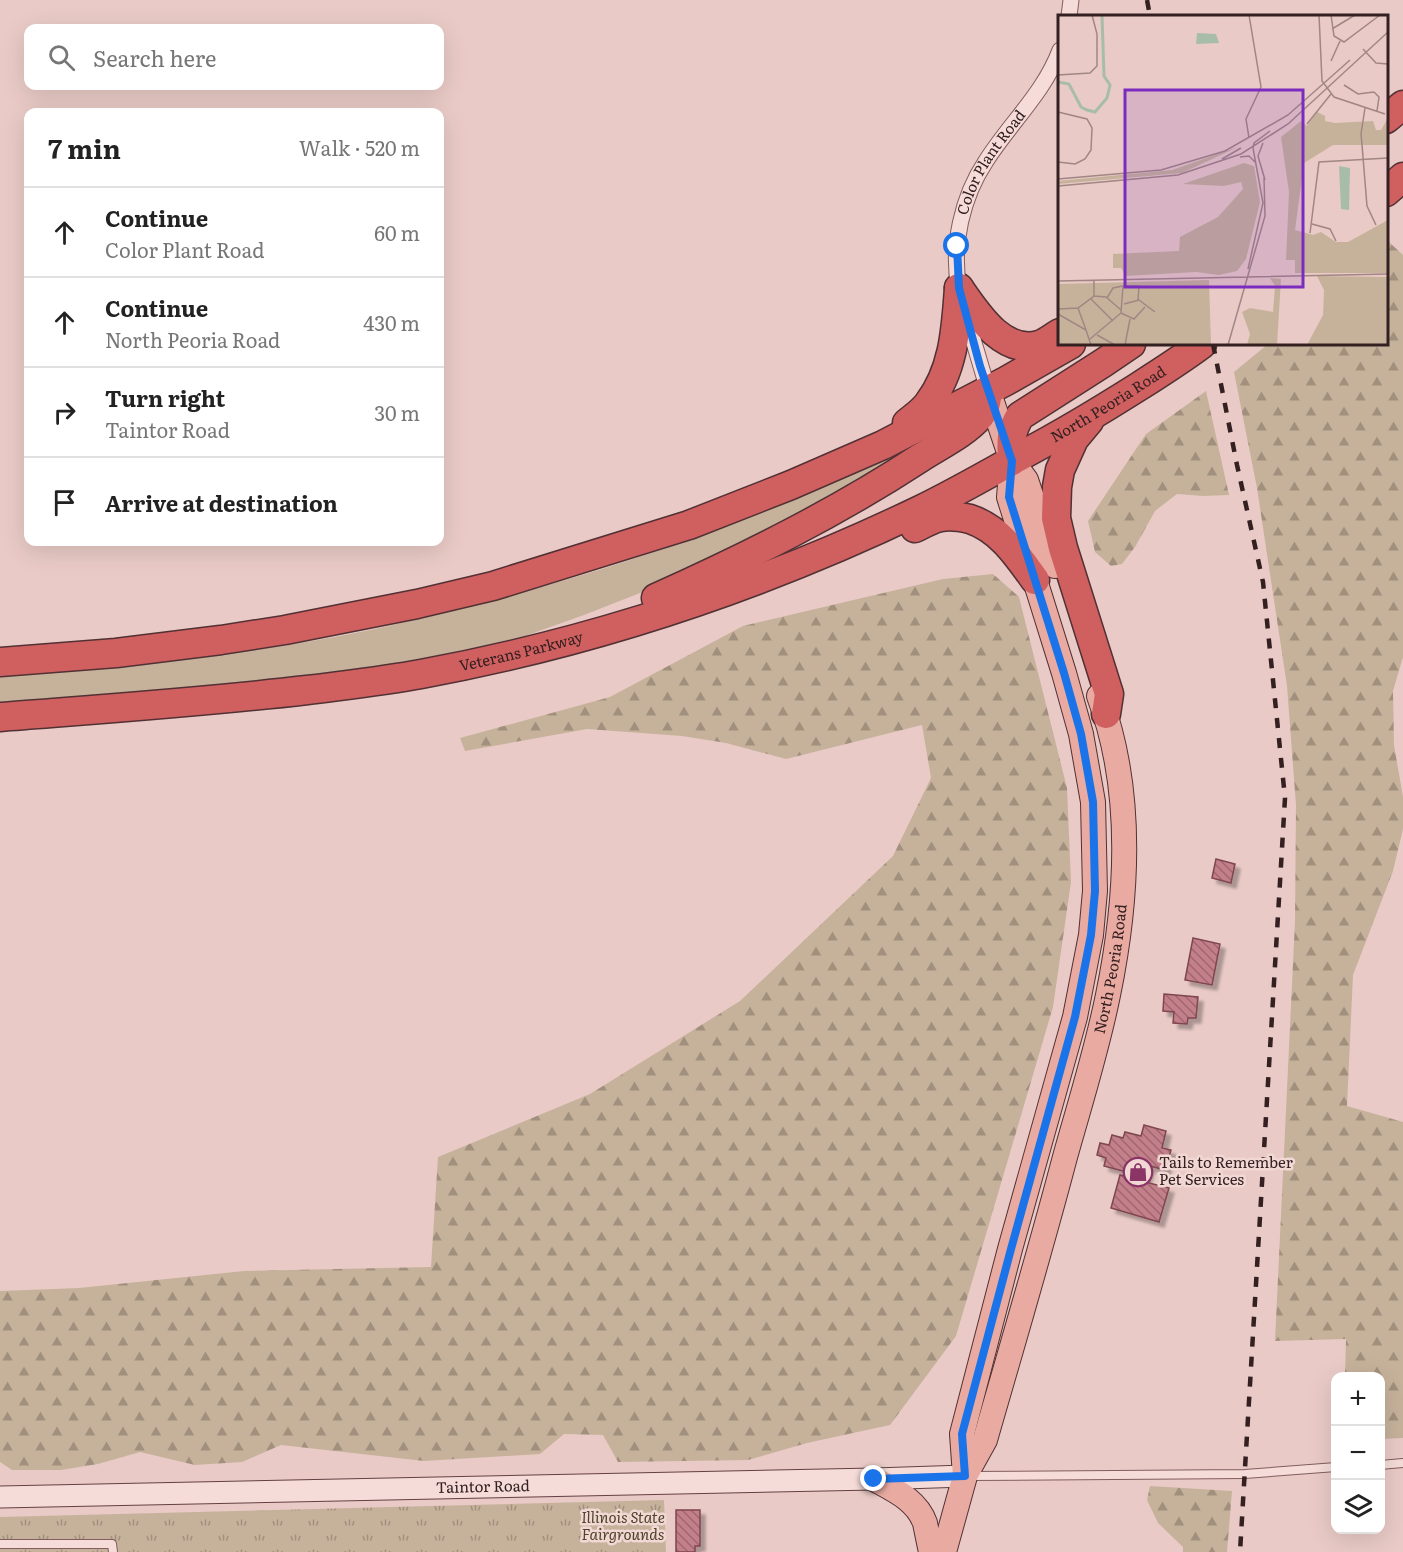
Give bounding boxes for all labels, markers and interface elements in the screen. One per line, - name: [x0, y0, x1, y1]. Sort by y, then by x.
- inset map: [1058, 15, 1388, 345]
- search box: [24, 24, 444, 90]
- icon: search: [45, 41, 78, 74]
- text: Search here: [93, 41, 216, 74]
- street label: Color Plant Road: [950, 104, 1030, 217]
- text: 7 min: [48, 128, 121, 167]
- text: Walk · 520 m: [299, 132, 420, 162]
- text: Continue: [105, 201, 208, 234]
- icon: ahead: [48, 216, 81, 249]
- text: 60 m: [374, 217, 420, 247]
- route start: [943, 232, 969, 258]
- text: Color Plant Road: [105, 234, 264, 264]
- text: Continue: [105, 291, 208, 324]
- icon: ahead: [48, 306, 81, 339]
- text: 430 m: [363, 307, 420, 337]
- text: North Peoria Road: [105, 324, 280, 354]
- street label: North Peoria Road: [1046, 359, 1170, 447]
- text: Turn right: [105, 381, 225, 414]
- icon: right: [48, 396, 81, 429]
- text: 30 m: [374, 397, 420, 427]
- text: Taintor Road: [105, 414, 230, 444]
- icon: arrive: [48, 486, 81, 519]
- text: Arrive at destination: [105, 486, 338, 519]
- street label: Veterans Parkway: [457, 624, 586, 676]
- street label: North Peoria Road: [1087, 903, 1132, 1036]
- place label: Tails to Remember Pet Services: [1159, 1150, 1293, 1190]
- shop icon: Tails to Remember Pet Services: [1122, 1156, 1154, 1188]
- map controls: [1331, 1372, 1385, 1534]
- button: +: [1331, 1372, 1385, 1426]
- button: −: [1331, 1426, 1385, 1480]
- route end: [860, 1465, 886, 1491]
- street label: Taintor Road: [436, 1473, 530, 1498]
- button: layers: [1331, 1480, 1385, 1534]
- park label: Illinois State Fairgrounds: [581, 1505, 665, 1545]

